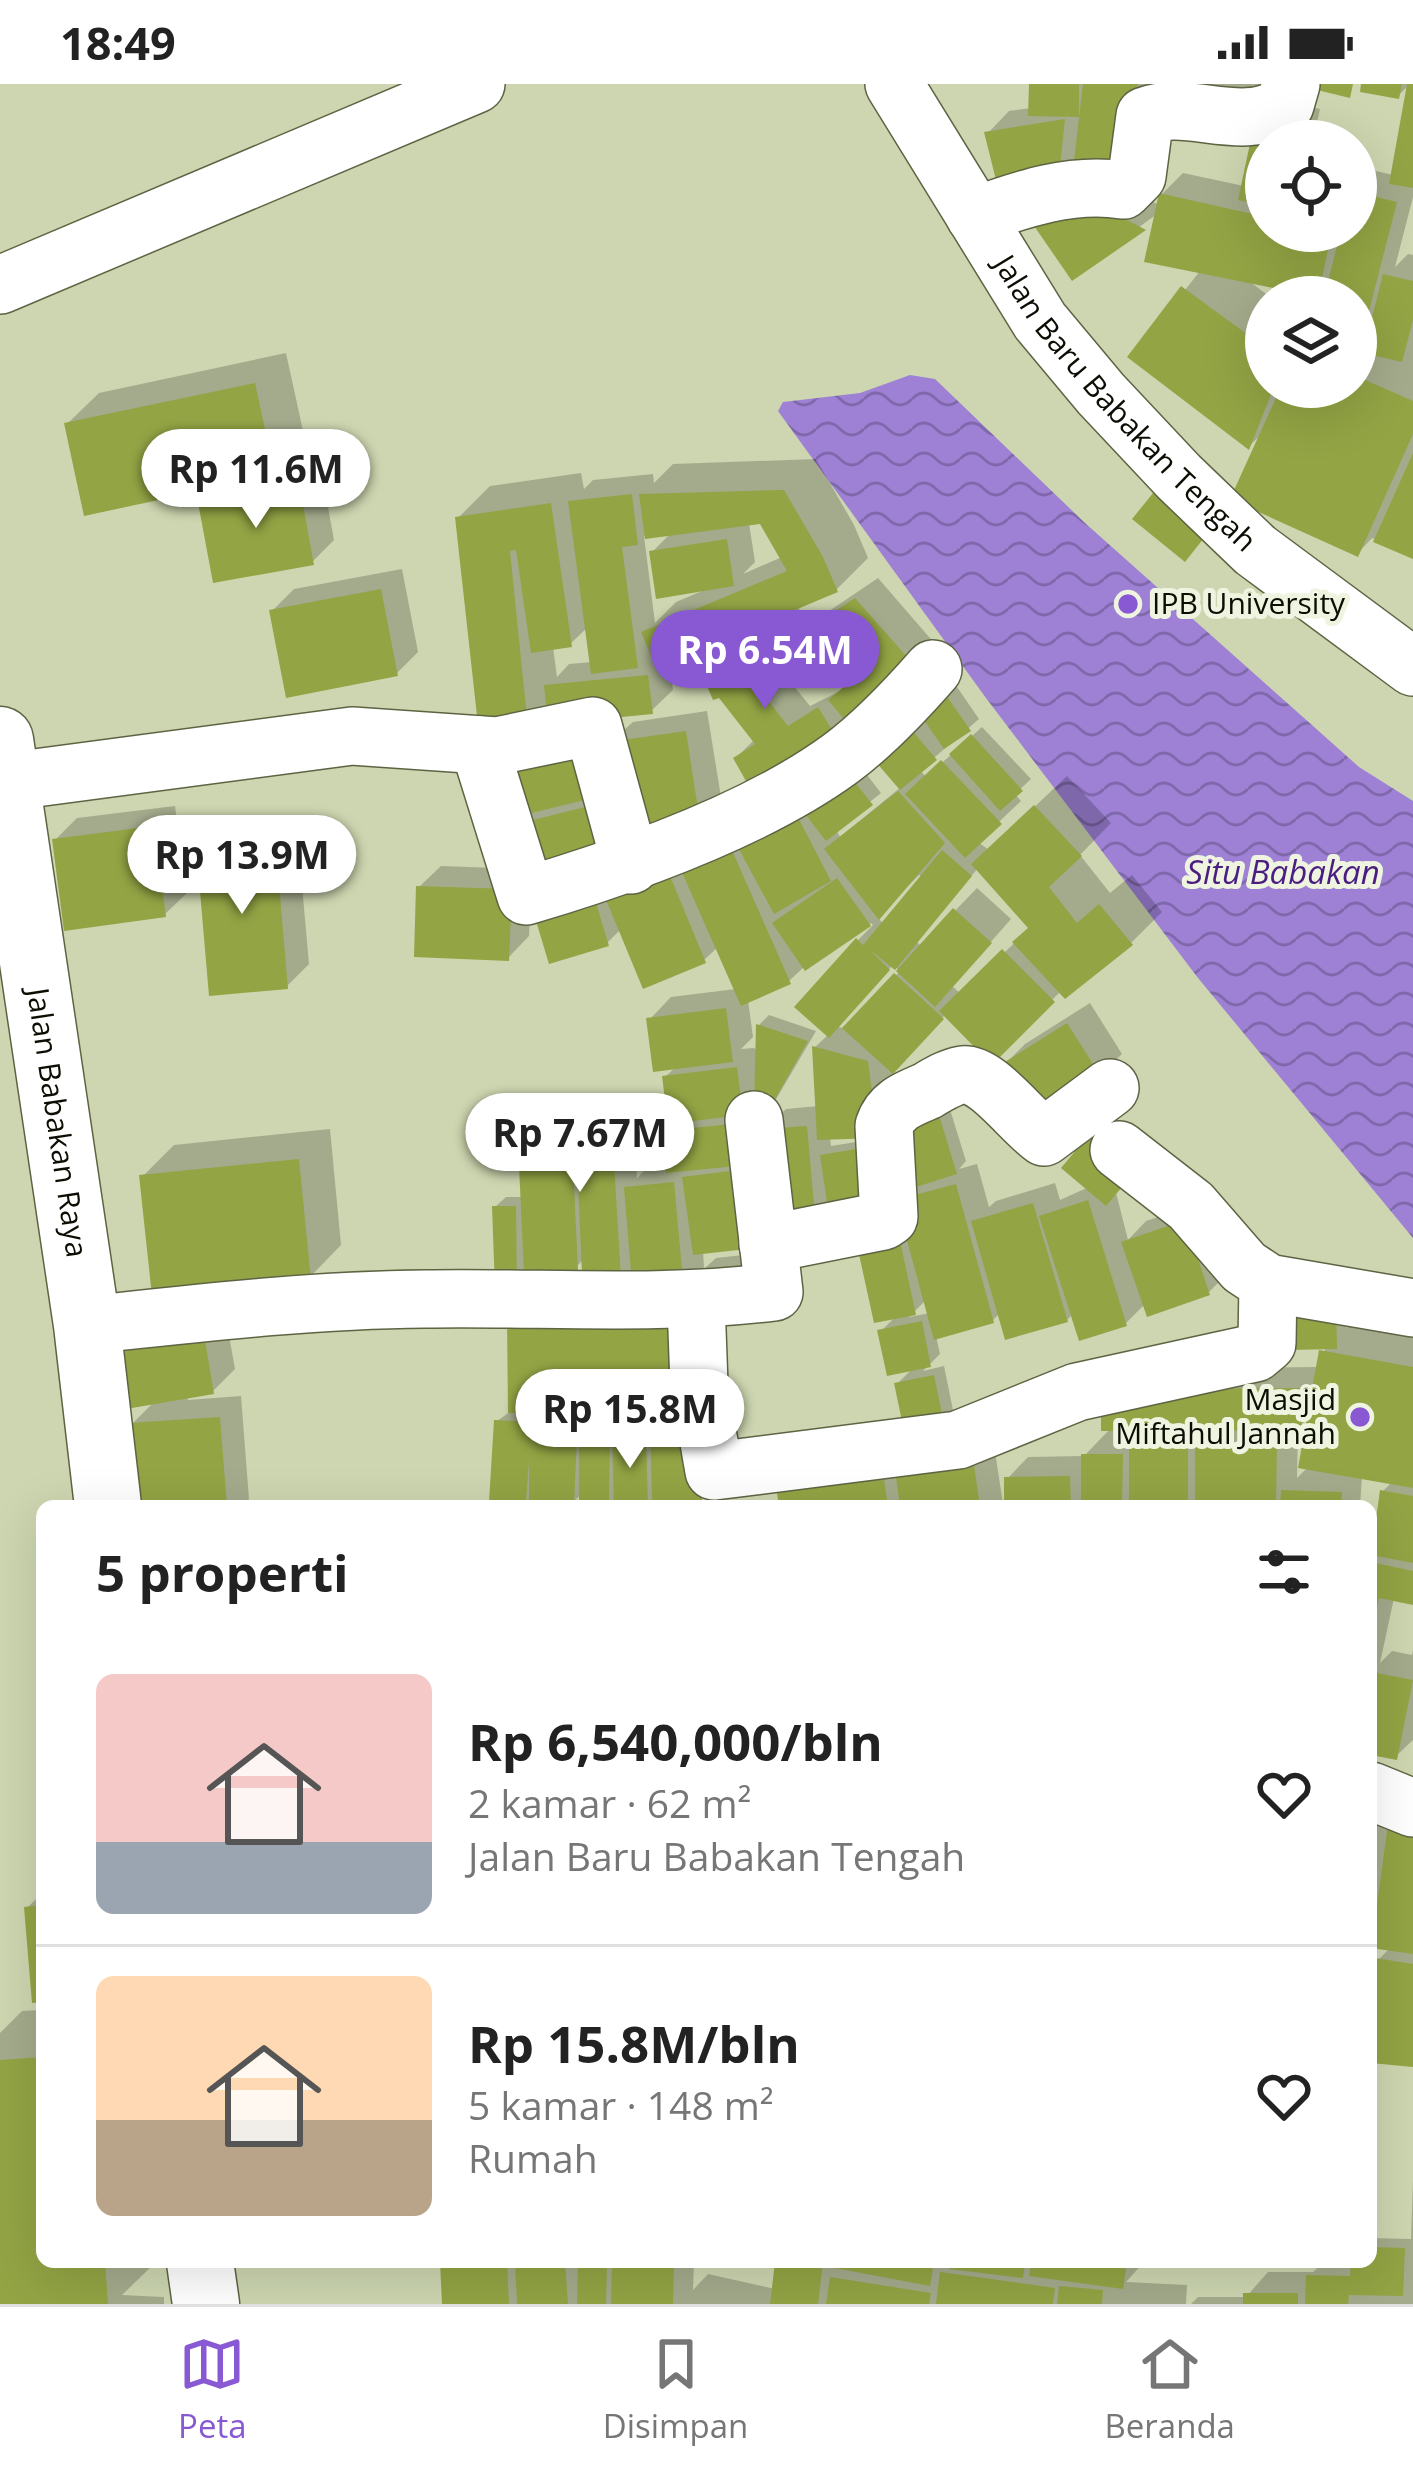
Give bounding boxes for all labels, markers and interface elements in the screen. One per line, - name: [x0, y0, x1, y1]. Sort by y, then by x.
- text: 18:49: [60, 12, 176, 73]
- map controls: [1245, 120, 1377, 408]
- button: locate: [1245, 120, 1377, 252]
- street label: Jalan Baru Babakan Tengah: [984, 244, 1266, 560]
- button: layers: [1245, 276, 1377, 408]
- pin: Rp 11.6M: [132, 429, 380, 531]
- text: Rp 11.6M: [168, 441, 344, 494]
- place label: IPB University: [1152, 582, 1346, 623]
- marker: IPB University: [1115, 591, 1141, 617]
- pin: Rp 6.54M: [641, 610, 889, 712]
- text: Rp 6.54M: [677, 622, 853, 675]
- pin: Rp 13.9M: [118, 815, 366, 917]
- text: Rp 13.9M: [154, 827, 330, 880]
- water label: Situ Babakan: [1186, 849, 1380, 894]
- street label: Jalan Babakan Raya: [18, 982, 99, 1260]
- pin: Rp 7.67M: [456, 1093, 704, 1195]
- text: Rp 7.67M: [492, 1105, 668, 1158]
- pin: Rp 15.8M: [506, 1369, 754, 1471]
- place label: Masjid Miftahul Jannah: [1115, 1378, 1336, 1453]
- text: Rp 15.8M: [542, 1381, 718, 1434]
- marker: Masjid Miftahul Jannah: [1347, 1404, 1373, 1430]
- text: 5 properti: [96, 1537, 349, 1607]
- icon: filters: [1251, 1539, 1317, 1605]
- text: Rp 6,540,000/bln: [468, 1706, 883, 1776]
- icon: home: [192, 1722, 336, 1866]
- icon: heart: [1251, 1761, 1317, 1827]
- text: 2 kamar · 62 m²: [468, 1776, 751, 1829]
- text: Jalan Baru Babakan Tengah: [468, 1829, 965, 1882]
- text: Rp 15.8M/bln: [468, 2008, 800, 2078]
- icon: home: [192, 2024, 336, 2168]
- icon: heart: [1251, 2063, 1317, 2129]
- text: 5 kamar · 148 m²: [468, 2078, 774, 2131]
- text: Rumah: [468, 2131, 598, 2184]
- tab: Peta: [178, 2331, 247, 2448]
- tab: Disimpan: [603, 2331, 748, 2448]
- tab: Beranda: [1104, 2331, 1235, 2448]

